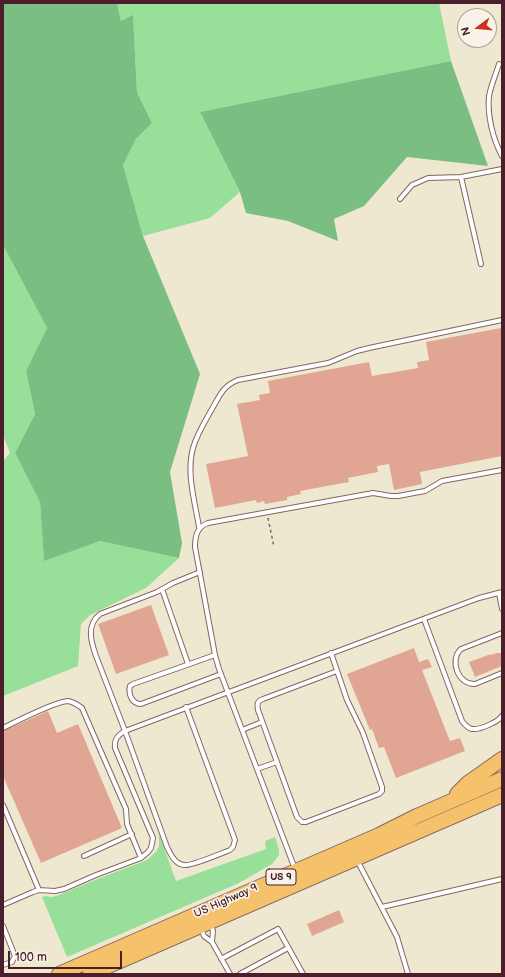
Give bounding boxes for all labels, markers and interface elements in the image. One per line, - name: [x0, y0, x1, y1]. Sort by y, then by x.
- north arrow: [457, 8, 497, 48]
- text: N: [459, 25, 473, 37]
- road number: US 9: [266, 869, 296, 885]
- street label: US Highway 9: [192, 881, 260, 921]
- scale bar: [10, 943, 124, 969]
- text: 100 m: [15, 950, 47, 965]

